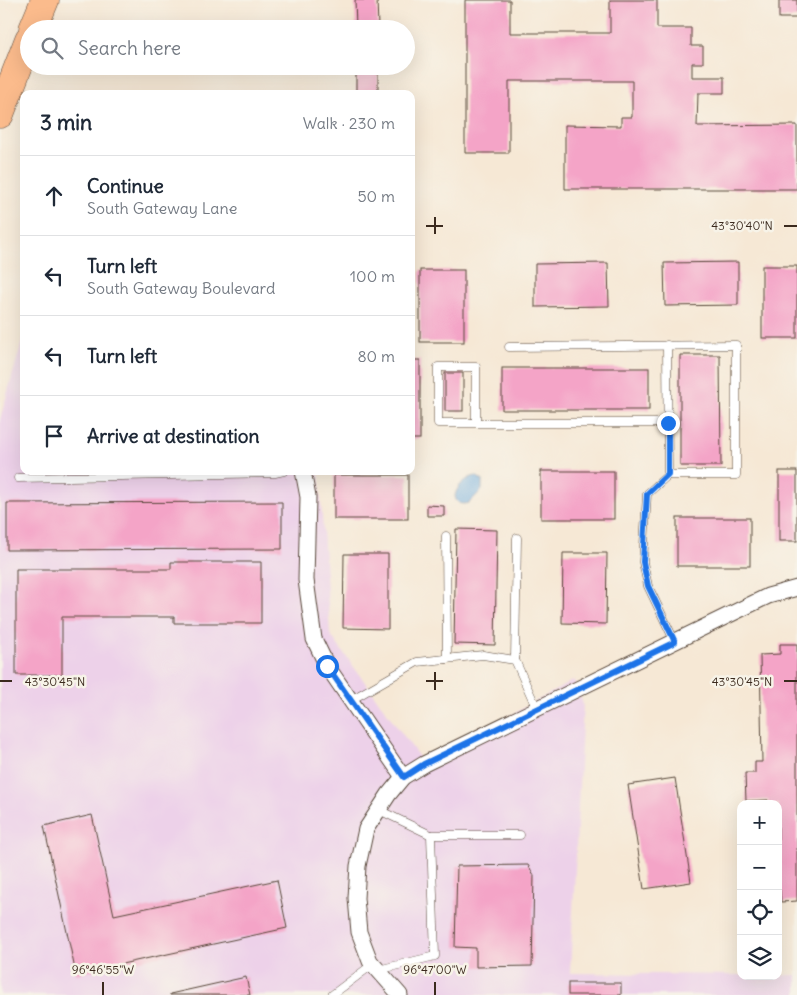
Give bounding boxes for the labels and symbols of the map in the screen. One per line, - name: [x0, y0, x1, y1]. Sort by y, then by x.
- text: 43°30'40"N: [711, 218, 773, 233]
- route end: [657, 412, 680, 435]
- route start: [316, 655, 339, 678]
- text: 43°30'45"N: [25, 674, 85, 689]
- text: 43°30'45"N: [712, 674, 772, 689]
- text: 96°46'55"W: [72, 962, 134, 977]
- text: 96°47'00"W: [403, 962, 467, 977]

